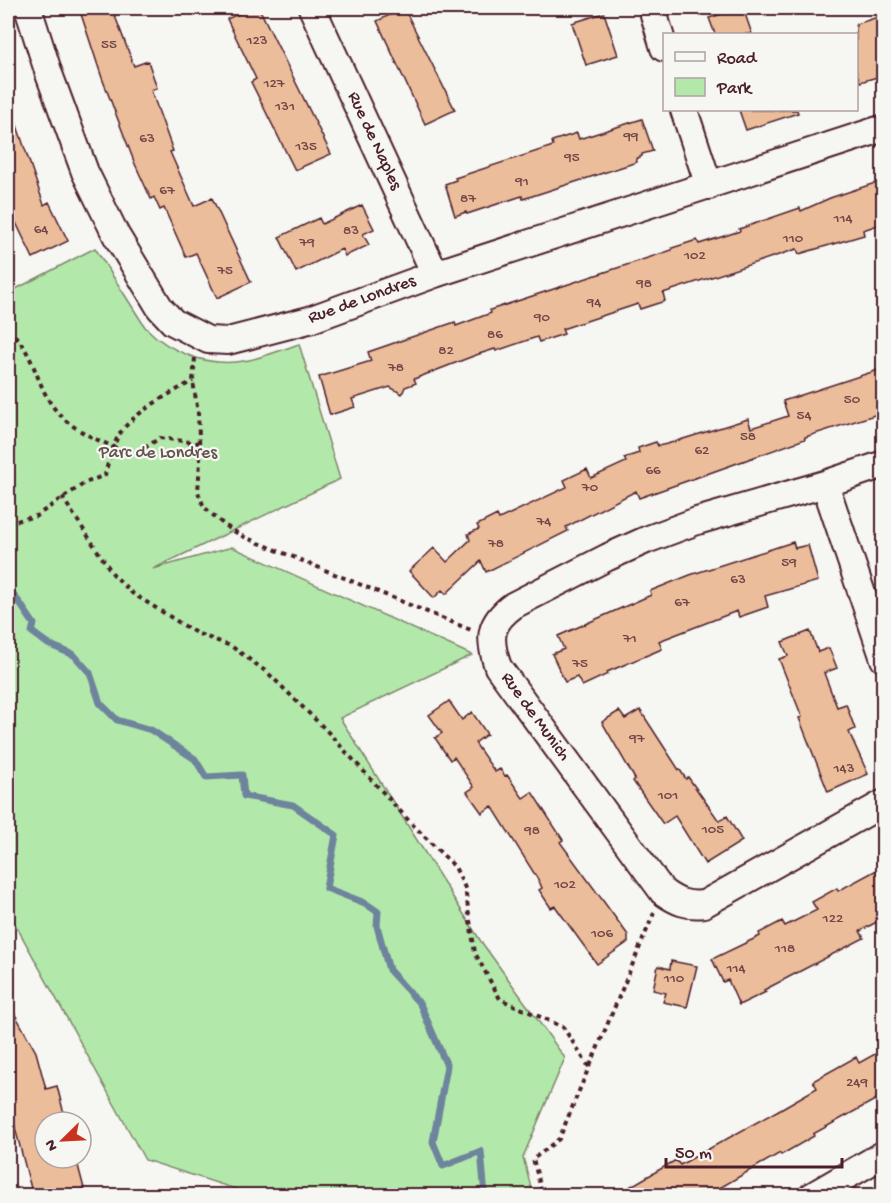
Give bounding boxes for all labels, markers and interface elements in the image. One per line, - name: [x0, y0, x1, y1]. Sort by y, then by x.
- house number: 123: [245, 32, 268, 50]
- legend: [663, 33, 858, 111]
- house number: 55: [101, 36, 117, 54]
- text: Road: [717, 49, 758, 70]
- house number: 127: [262, 75, 286, 93]
- text: Park: [716, 79, 753, 100]
- street label: Rue de Naples: [342, 89, 406, 195]
- house number: 131: [274, 98, 295, 116]
- house number: 99: [622, 128, 639, 146]
- house number: 63: [139, 130, 155, 148]
- house number: 135: [294, 138, 317, 156]
- house number: 95: [563, 149, 580, 167]
- house number: 91: [514, 173, 529, 191]
- house number: 67: [159, 182, 176, 200]
- house number: 87: [460, 190, 477, 208]
- house number: 114: [832, 210, 853, 228]
- house number: 64: [34, 221, 48, 239]
- house number: 83: [343, 222, 359, 240]
- house number: 110: [782, 230, 804, 248]
- house number: 79: [298, 234, 315, 252]
- house number: 102: [683, 247, 706, 265]
- house number: 75: [216, 262, 233, 280]
- street label: Rue de Londres: [305, 270, 420, 329]
- house number: 98: [635, 275, 652, 293]
- house number: 94: [586, 294, 601, 312]
- house number: 90: [533, 309, 550, 327]
- house number: 86: [487, 326, 503, 344]
- house number: 82: [438, 342, 454, 360]
- house number: 78: [387, 359, 404, 377]
- house number: 50: [844, 391, 861, 409]
- house number: 54: [797, 407, 812, 425]
- house number: 58: [740, 428, 756, 446]
- house number: 62: [695, 442, 709, 460]
- park label: Parc de Londres: [98, 443, 218, 464]
- house number: 66: [645, 462, 661, 480]
- house number: 70: [581, 479, 599, 497]
- house number: 74: [536, 513, 551, 531]
- house number: 78: [487, 535, 504, 553]
- house number: 59: [781, 554, 797, 572]
- house number: 63: [730, 571, 746, 589]
- house number: 67: [674, 594, 691, 612]
- house number: 71: [622, 630, 637, 648]
- house number: 75: [571, 655, 588, 673]
- street label: Rue de Munich: [496, 668, 574, 766]
- house number: 97: [628, 730, 646, 748]
- house number: 143: [833, 760, 855, 778]
- house number: 101: [657, 787, 678, 805]
- house number: 105: [701, 821, 724, 839]
- house number: 98: [523, 822, 540, 840]
- house number: 102: [553, 876, 576, 894]
- house number: 122: [822, 910, 843, 928]
- house number: 106: [590, 925, 613, 943]
- house number: 118: [774, 940, 795, 958]
- house number: 114: [725, 960, 746, 978]
- house number: 110: [663, 970, 685, 988]
- house number: 249: [846, 1074, 868, 1092]
- north arrow: [33, 1110, 93, 1170]
- scale bar: [666, 1131, 842, 1169]
- text: N: [41, 1136, 63, 1153]
- text: 50 m: [675, 1144, 712, 1165]

